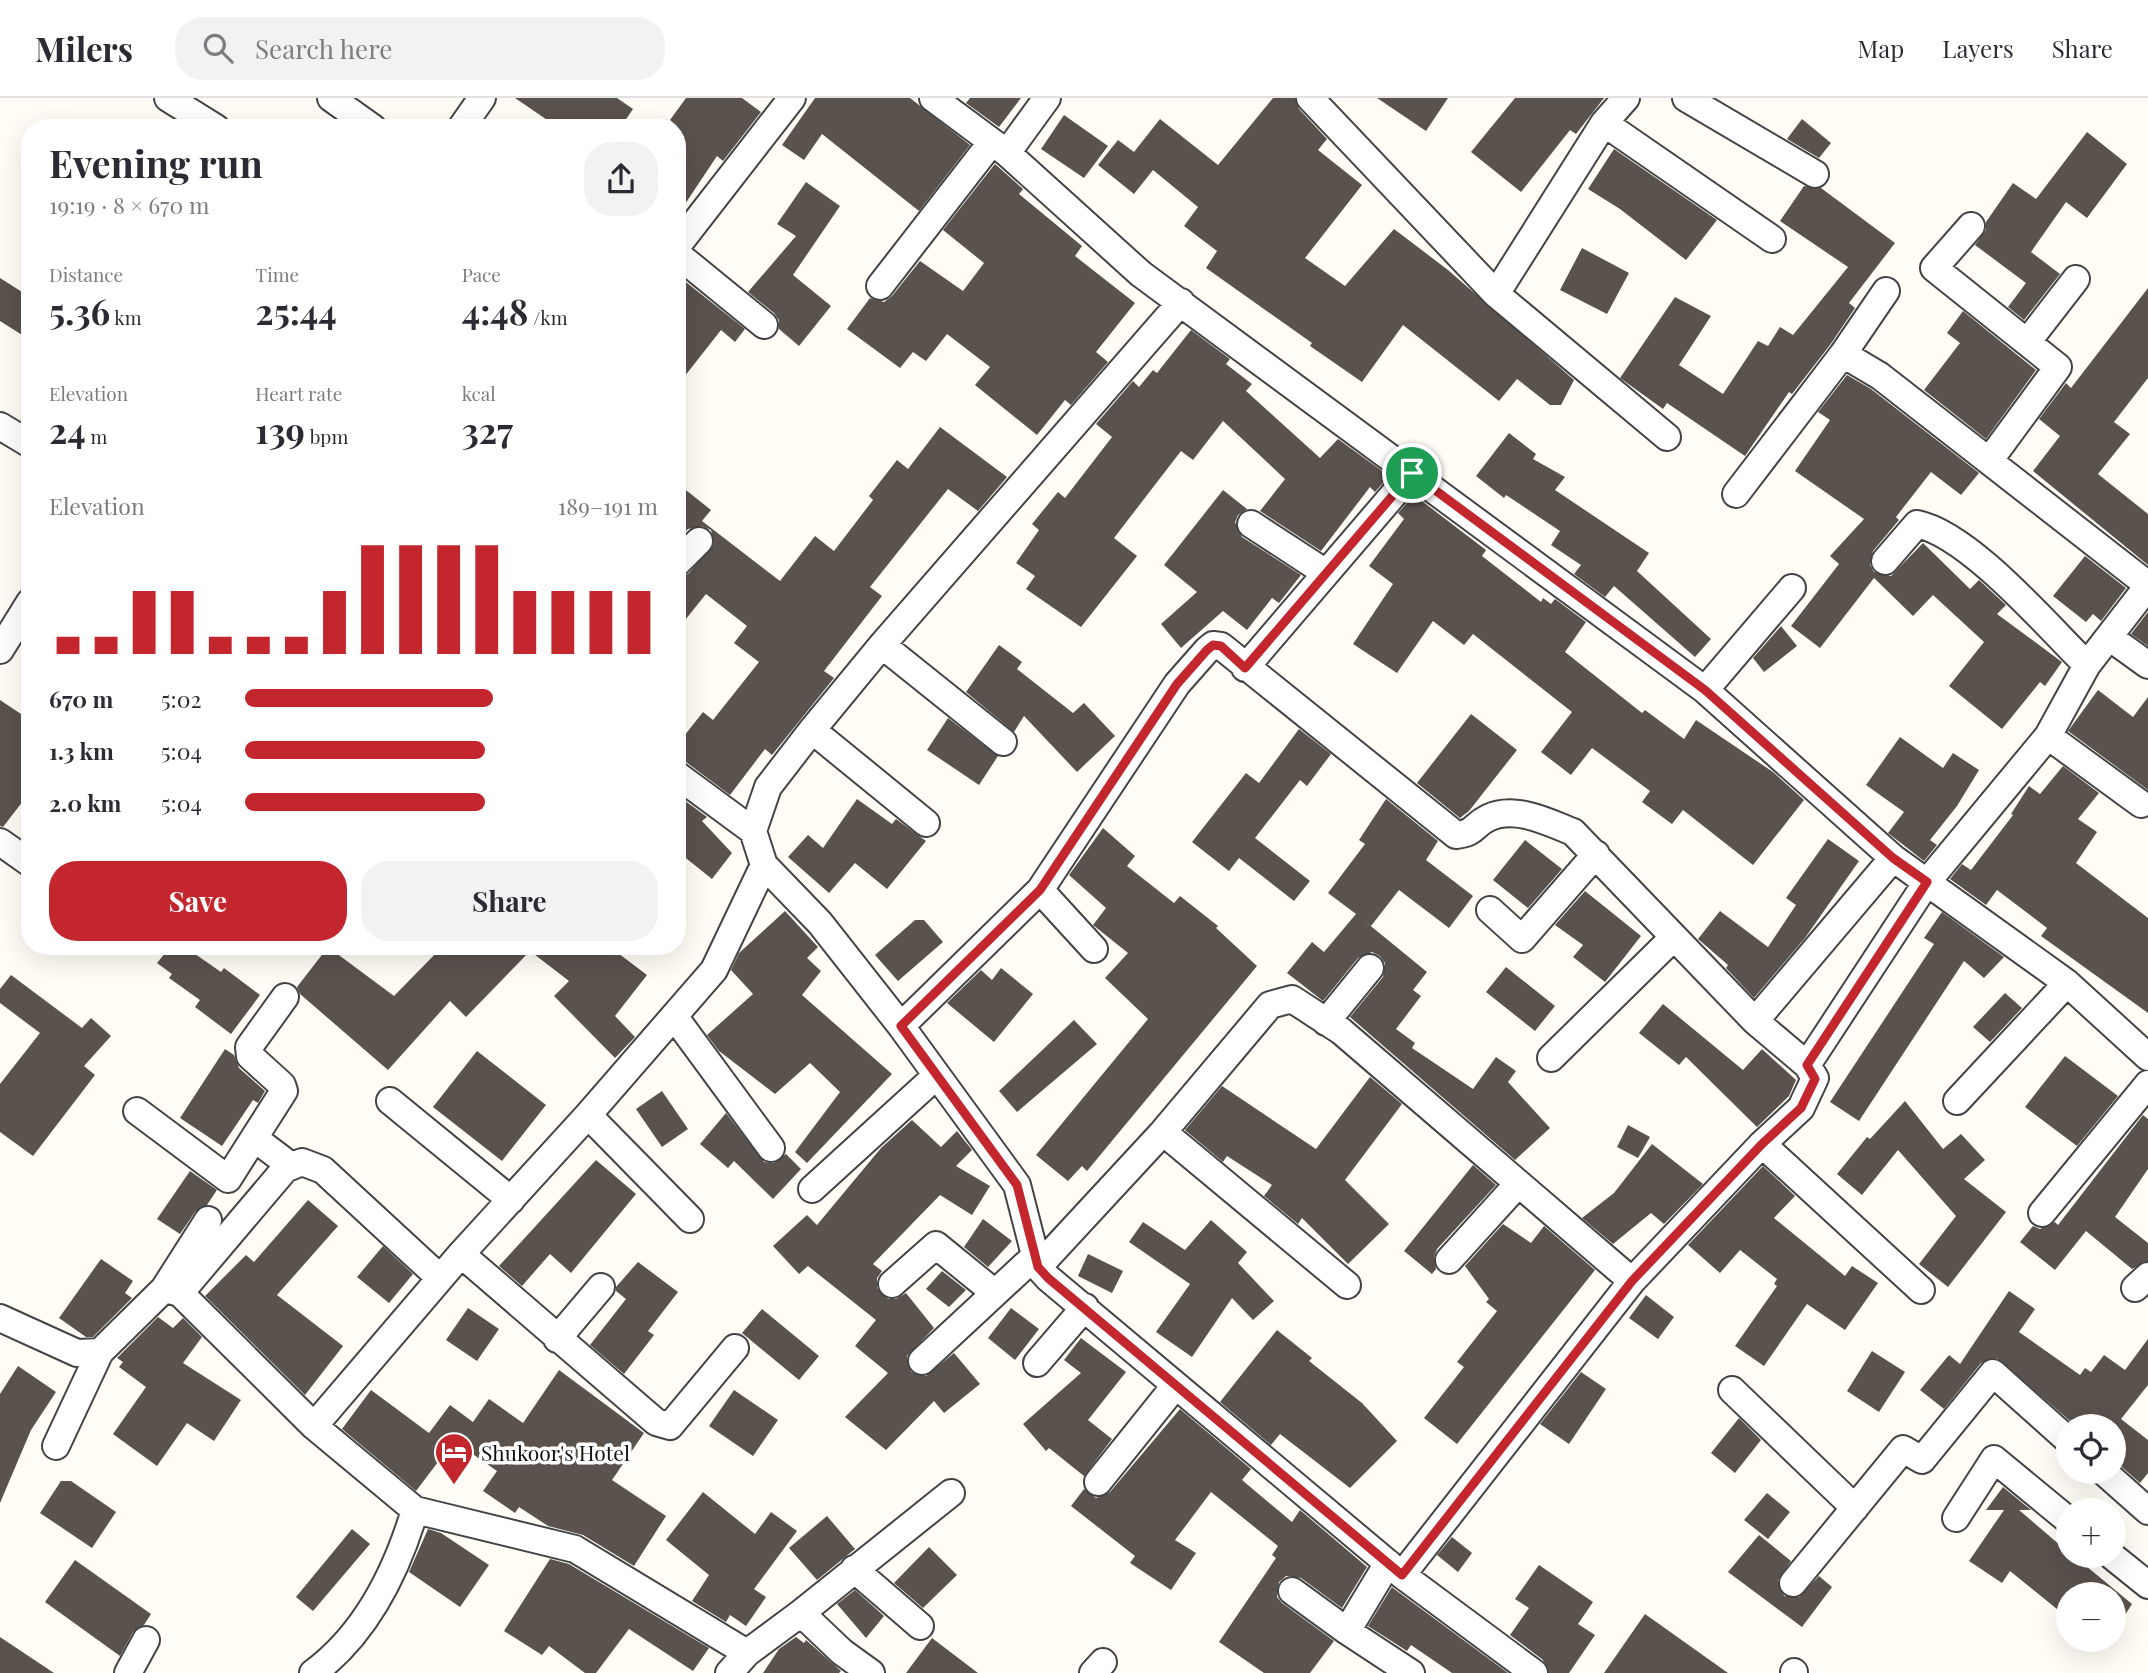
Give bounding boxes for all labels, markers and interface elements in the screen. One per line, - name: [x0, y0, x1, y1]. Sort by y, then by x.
- search box: [175, 17, 665, 80]
- text: Milers: [35, 26, 133, 70]
- icon: search: [199, 29, 237, 67]
- text: Search here: [255, 31, 392, 66]
- text: Map: [1858, 32, 1904, 64]
- text: Layers: [1942, 32, 2014, 64]
- text: Share: [2052, 32, 2113, 64]
- text: Evening run: [49, 137, 263, 188]
- button: share: [584, 142, 658, 216]
- text: 19:19 · 8 × 670 m: [49, 189, 209, 220]
- text: Distance: [49, 261, 123, 287]
- text: Time: [255, 261, 299, 287]
- text: Pace: [462, 261, 501, 287]
- text: 5.36: [49, 287, 110, 334]
- text: 25:44: [255, 287, 337, 334]
- text: 4:48: [462, 287, 528, 334]
- text: km: [110, 304, 142, 330]
- text: /km: [528, 304, 568, 330]
- text: Elevation: [49, 380, 128, 406]
- text: Heart rate: [255, 380, 342, 406]
- text: kcal: [462, 380, 496, 406]
- text: 24: [49, 406, 86, 453]
- text: 139: [255, 406, 305, 453]
- text: 327: [462, 406, 513, 453]
- text: m: [86, 423, 107, 449]
- text: bpm: [305, 423, 348, 449]
- pin: [1382, 443, 1442, 503]
- icon: arrive: [1393, 454, 1431, 492]
- text: Elevation: [49, 490, 145, 521]
- text: 189–191 m: [558, 490, 658, 521]
- text: 670 m: [49, 683, 113, 714]
- text: 5:02: [161, 683, 201, 714]
- text: 1.3 km: [49, 735, 114, 766]
- text: 5:04: [161, 735, 202, 766]
- text: 2.0 km: [49, 787, 121, 818]
- text: 5:04: [161, 787, 202, 818]
- button: Save: [49, 861, 347, 941]
- button: Share: [361, 861, 658, 941]
- map controls: [2056, 1414, 2126, 1652]
- button: locate: [2056, 1414, 2126, 1484]
- hotel icon: Shukoor's Hotel: [433, 1431, 475, 1486]
- place label: Shukoor's Hotel: [481, 1438, 630, 1466]
- button: +: [2056, 1498, 2126, 1568]
- button: −: [2056, 1582, 2126, 1652]

